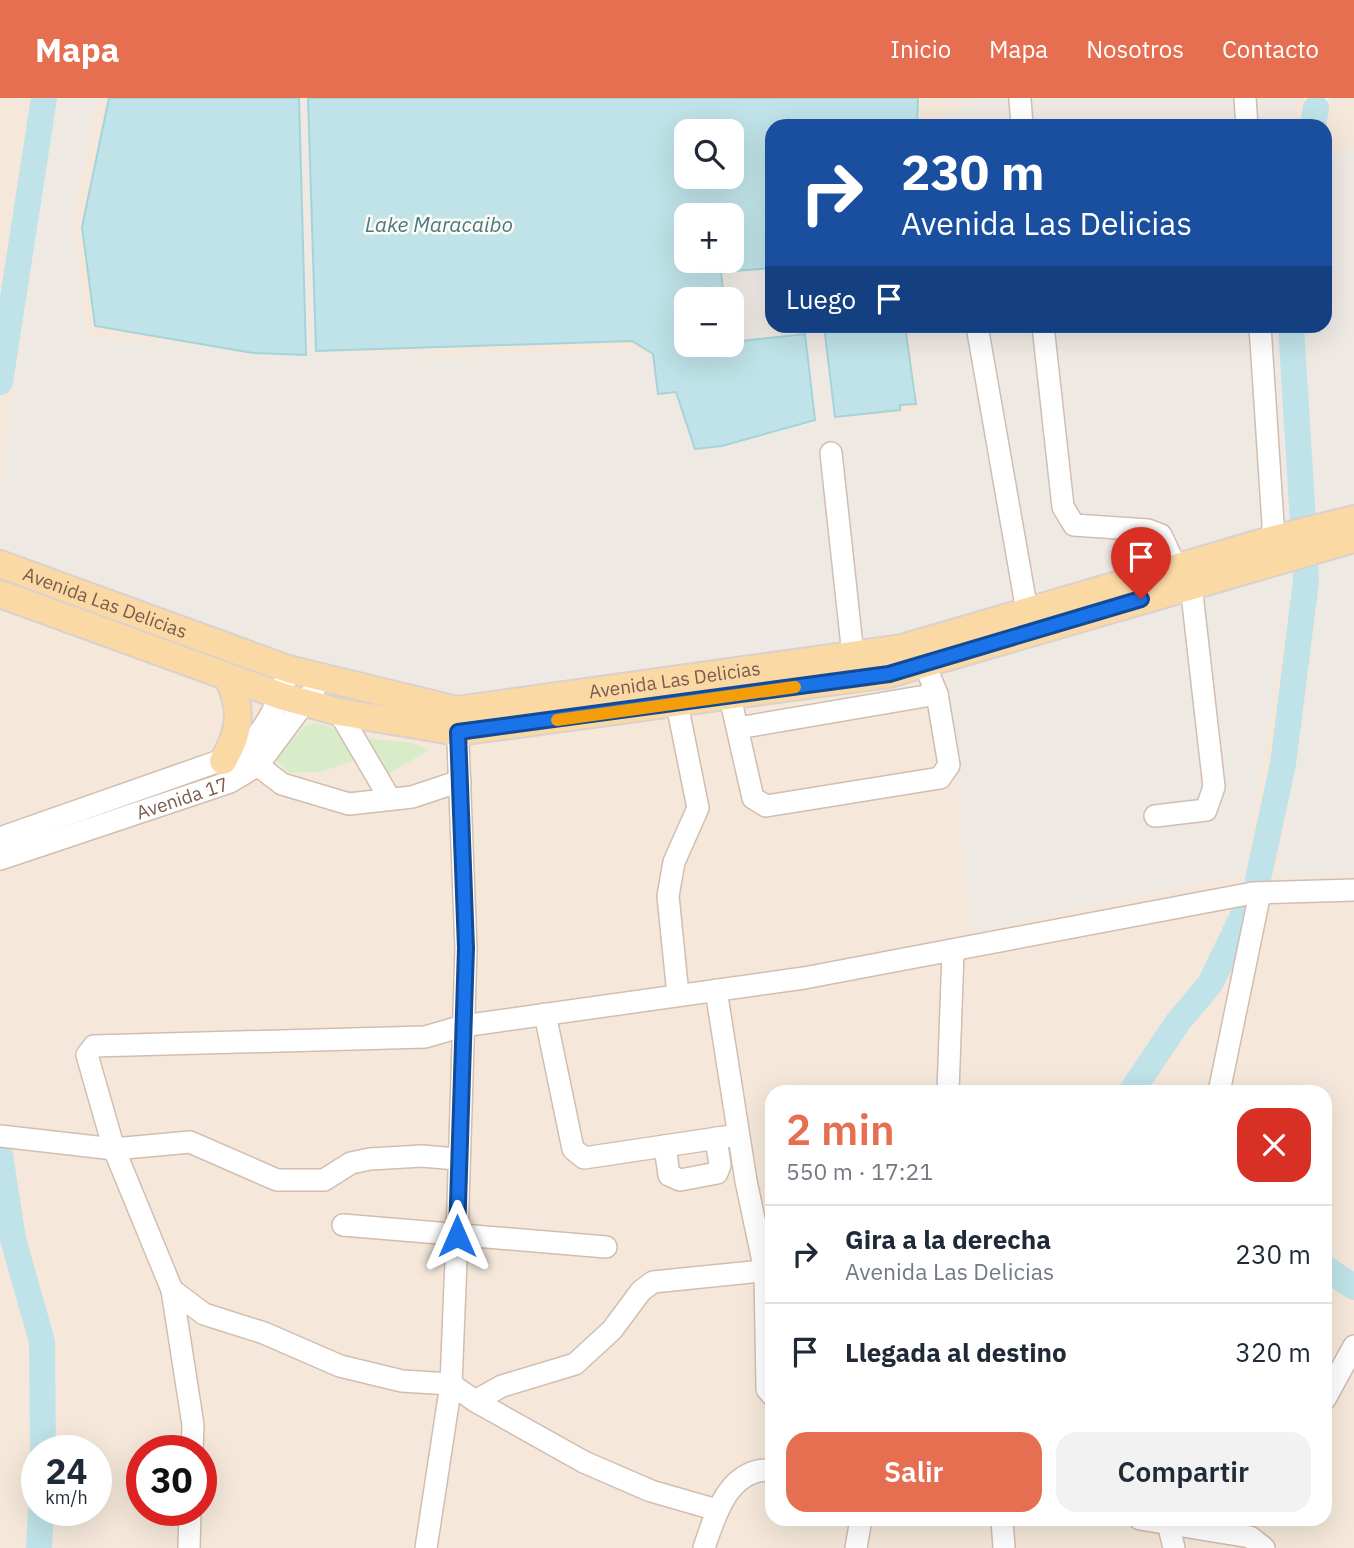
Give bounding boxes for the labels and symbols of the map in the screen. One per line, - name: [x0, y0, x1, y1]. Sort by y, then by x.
- water label: Lake Maracaibo: [365, 210, 513, 238]
- pin: [1111, 527, 1171, 599]
- street label: Avenida Las Delicias: [20, 561, 191, 643]
- street label: Avenida Las Delicias: [587, 656, 762, 704]
- street label: Avenida 17: [133, 772, 231, 825]
- position arrow: [420, 1199, 494, 1273]
- speed limit sign: 30: [126, 1435, 217, 1526]

